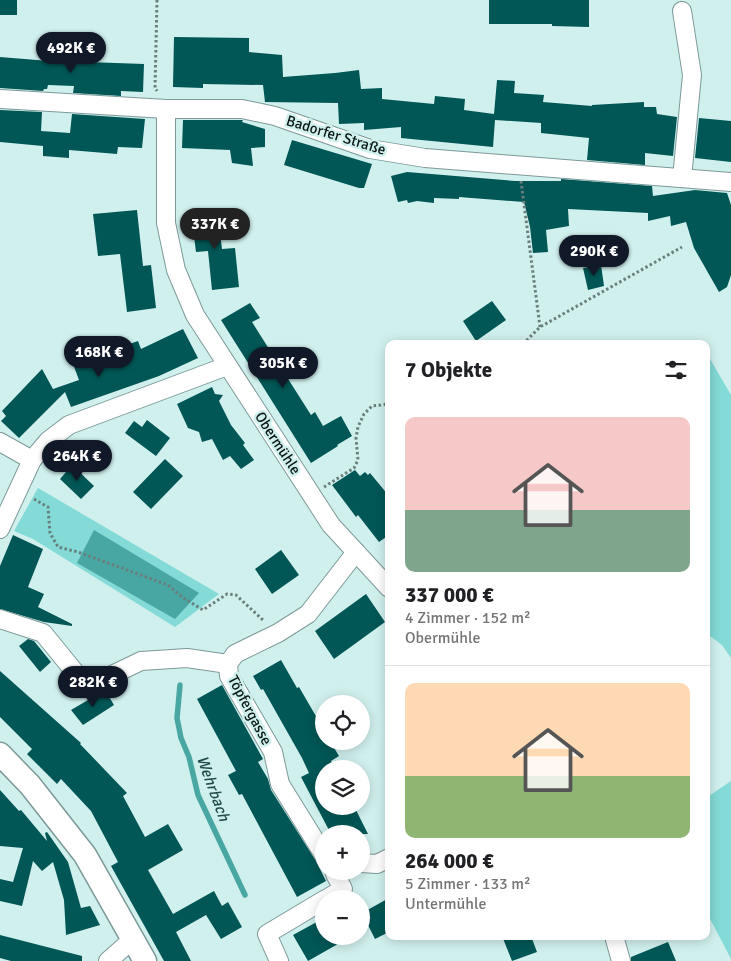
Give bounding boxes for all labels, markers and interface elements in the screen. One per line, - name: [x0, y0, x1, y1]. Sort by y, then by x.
- pin: 492K €: [30, 32, 112, 74]
- text: 492K €: [47, 38, 95, 58]
- street label: Badorfer Straße: [284, 111, 388, 159]
- pin: 337K €: [174, 208, 256, 250]
- text: 337K €: [191, 214, 239, 234]
- pin: 290K €: [553, 234, 635, 277]
- text: 290K €: [570, 241, 618, 261]
- pin: 168K €: [58, 336, 140, 378]
- text: 168K €: [75, 342, 123, 362]
- pin: 305K €: [242, 346, 324, 389]
- text: 305K €: [259, 353, 307, 373]
- icon: filters: [662, 356, 690, 384]
- text: 7 Objekte: [405, 357, 492, 383]
- street label: Obermühle: [251, 408, 305, 478]
- pin: 264K €: [36, 440, 118, 482]
- text: 264K €: [53, 446, 101, 466]
- icon: home: [503, 450, 593, 540]
- text: 337 000 €: [405, 582, 494, 608]
- text: 4 Zimmer · 152 m²: [405, 608, 531, 628]
- text: Obermühle: [405, 628, 481, 648]
- pin: 282K €: [52, 666, 134, 708]
- text: 282K €: [69, 672, 117, 692]
- street label: Töpfergasse: [224, 672, 276, 748]
- map controls: [315, 695, 370, 945]
- button: locate: [315, 695, 370, 750]
- icon: home: [503, 715, 593, 805]
- water label: Wehrbach: [192, 753, 235, 825]
- button: layers: [315, 760, 370, 815]
- button: +: [315, 825, 370, 880]
- text: 264 000 €: [405, 848, 494, 874]
- text: 5 Zimmer · 133 m²: [405, 874, 531, 894]
- button: −: [315, 890, 370, 945]
- text: Untermühle: [405, 894, 487, 914]

